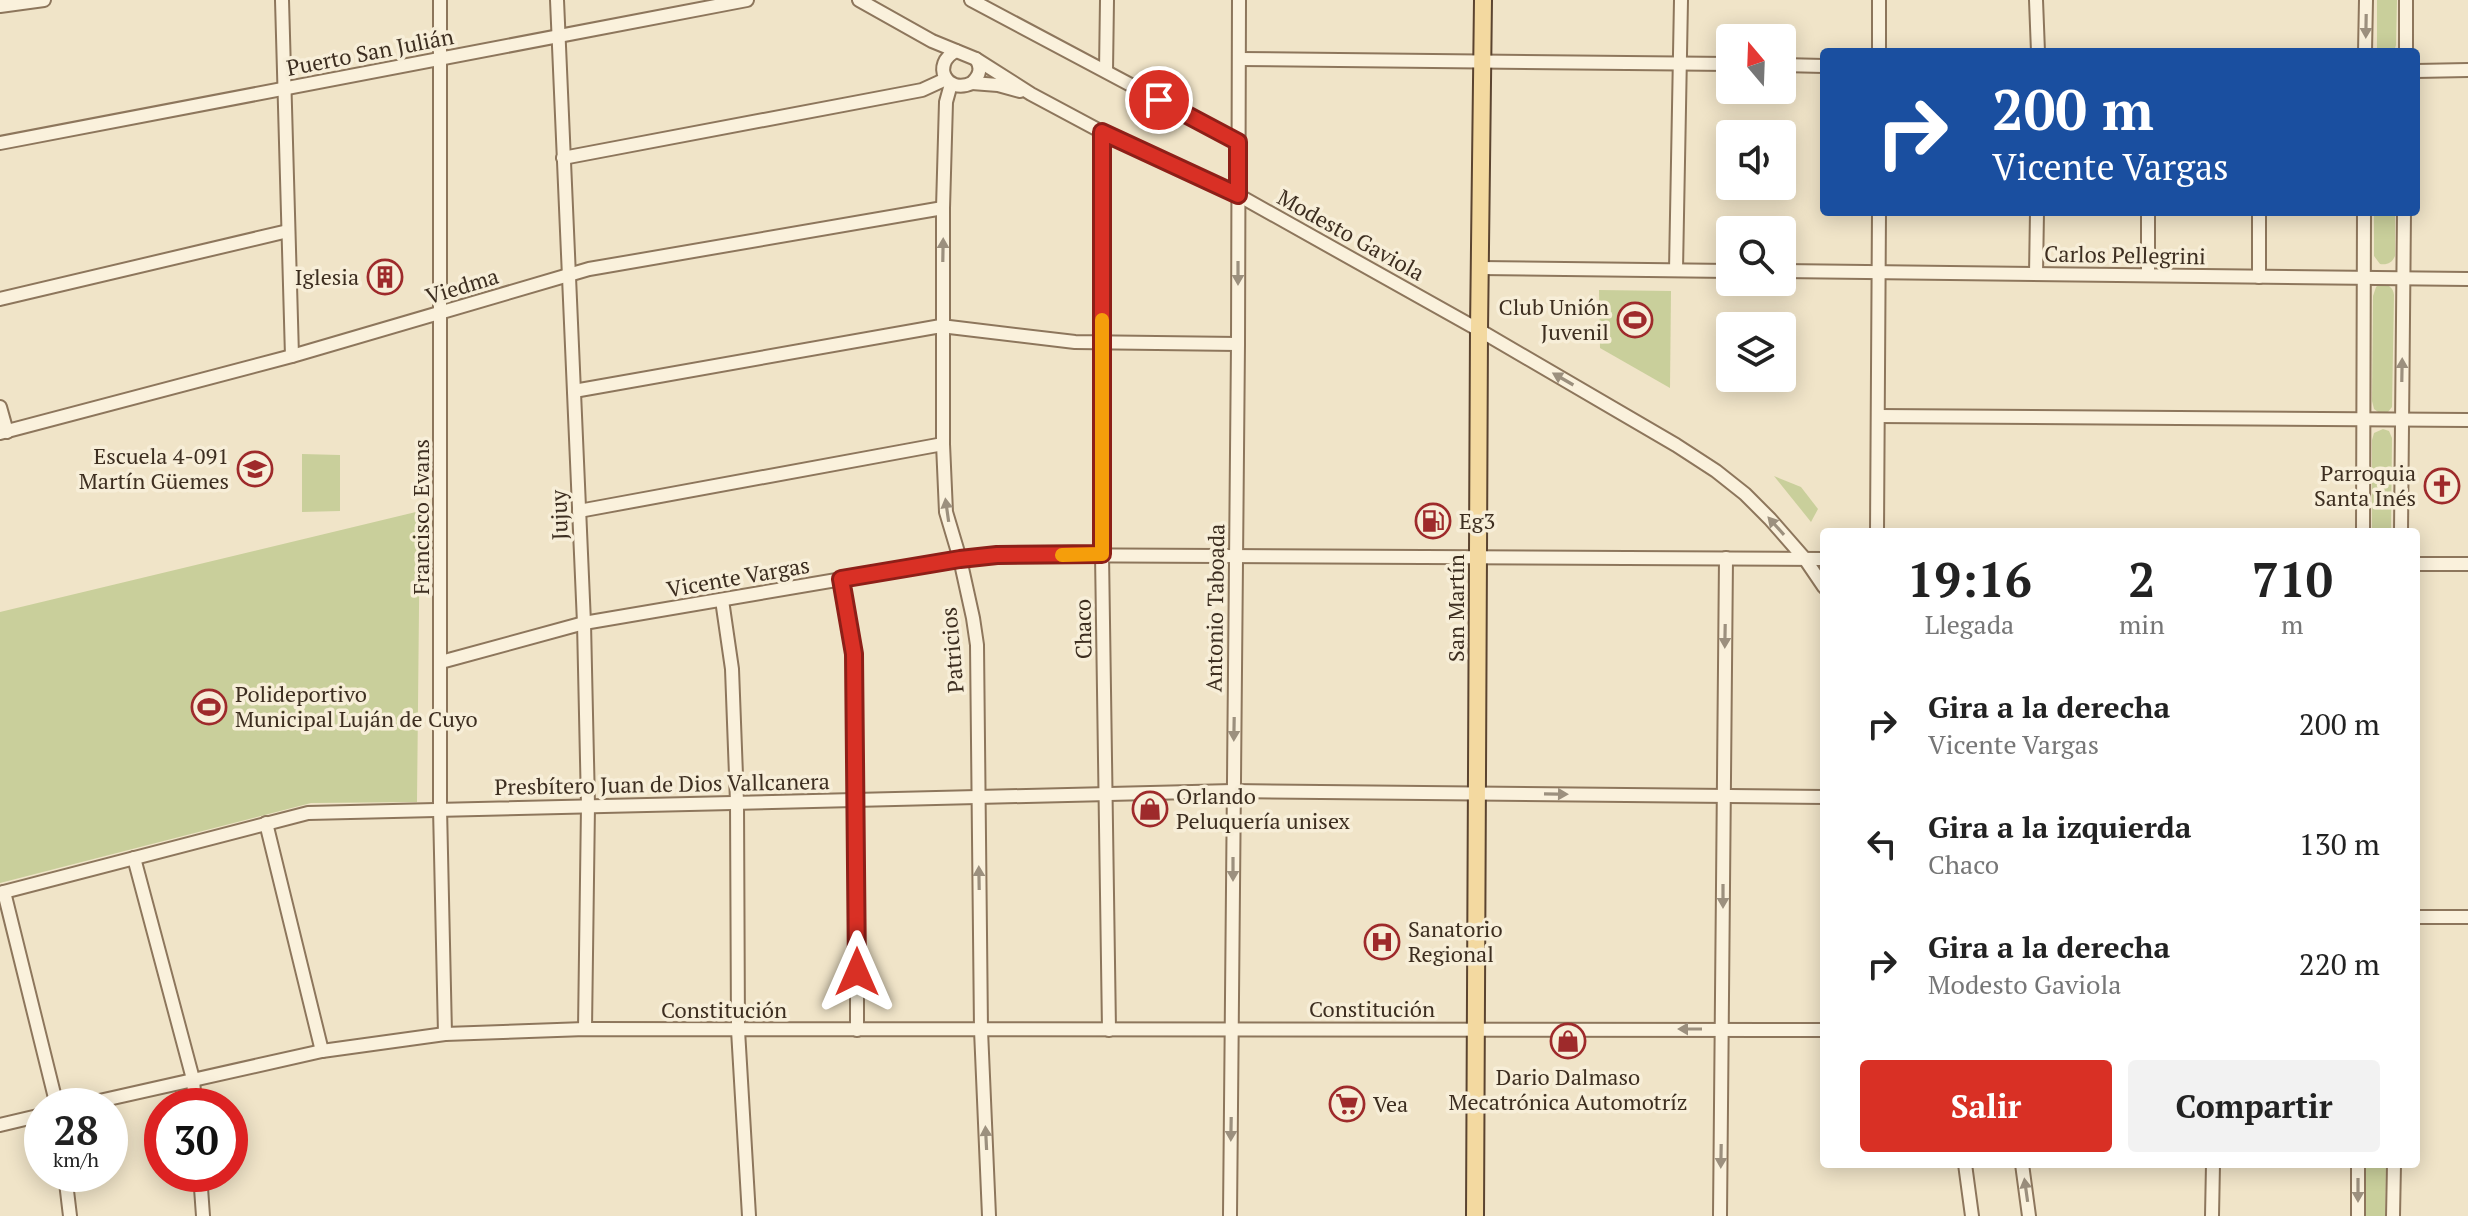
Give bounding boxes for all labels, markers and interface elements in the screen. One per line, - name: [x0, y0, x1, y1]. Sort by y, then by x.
- one-way arrow: [2359, 14, 2372, 39]
- street label: Puerto San Julián: [284, 21, 456, 82]
- north arrow: [1716, 24, 1796, 104]
- map controls: [1716, 24, 1796, 392]
- pin: [1125, 66, 1193, 134]
- text: 200 m: [1992, 72, 2154, 146]
- icon: arrive: [1137, 78, 1181, 122]
- icon: right: [1860, 80, 1964, 184]
- button: sound: [1716, 120, 1796, 200]
- text: Vicente Vargas: [1992, 143, 2229, 190]
- street label: Modesto Gaviola: [1273, 182, 1430, 287]
- button: search: [1716, 216, 1796, 296]
- one-way arrow: [936, 237, 949, 262]
- street label: Carlos Pellegrini: [2044, 239, 2206, 270]
- building icon: Iglesia: [366, 258, 404, 296]
- street label: Viedma: [422, 261, 502, 310]
- one-way arrow: [1232, 261, 1244, 286]
- place label: Iglesia: [295, 262, 359, 291]
- place label: Club Unión Juvenil: [1499, 292, 1609, 346]
- sports icon: Club Unión Juvenil: [1616, 301, 1654, 339]
- button: layers: [1716, 312, 1796, 392]
- one-way arrow: [2396, 357, 2408, 382]
- one-way arrow: [1552, 372, 1574, 386]
- street label: Francisco Evans: [406, 439, 435, 595]
- place label: Escuela 4-091 Martín Güemes: [79, 441, 229, 495]
- school or university icon: Escuela 4-091 Martín Güemes: [236, 450, 274, 488]
- place label: Parroquia Santa Inés: [2314, 458, 2416, 512]
- church icon: Parroquia Santa Inés: [2423, 467, 2461, 505]
- street label: Jujuy: [543, 489, 574, 541]
- one-way arrow: [940, 497, 953, 522]
- fuel station icon: Eg3: [1414, 502, 1452, 540]
- place label: Eg3: [1459, 506, 1495, 535]
- one-way arrow: [1767, 516, 1785, 536]
- street label: Antonio Taboada: [1199, 524, 1230, 692]
- text: 19:16: [1907, 547, 2032, 611]
- text: 2: [2128, 547, 2155, 611]
- text: 710: [2252, 547, 2333, 611]
- street label: Vicente Vargas: [664, 550, 812, 603]
- street label: San Martín: [1441, 554, 1470, 662]
- street label: Chaco: [1067, 599, 1098, 659]
- street label: Patricios: [933, 606, 970, 694]
- text: Llegada: [1925, 607, 2014, 641]
- text: min: [2119, 607, 2165, 641]
- text: m: [2281, 607, 2304, 641]
- one-way arrow: [1719, 624, 1731, 649]
- place label: Polideportivo Municipal Luján de Cuyo: [235, 679, 478, 733]
- text: Gira a la derecha: [1928, 687, 2170, 727]
- sports icon: Polideportivo Municipal Luján de Cuyo: [190, 688, 228, 726]
- icon: right: [1860, 702, 1904, 746]
- text: 200 m: [2299, 704, 2380, 744]
- one-way arrow: [1228, 717, 1240, 742]
- text: Vicente Vargas: [1928, 727, 2099, 761]
- street label: Presbítero Juan de Dios Vallcanera: [494, 766, 830, 801]
- place label: Orlando Peluquería unisex: [1176, 781, 1351, 835]
- one-way arrow: [1544, 788, 1569, 800]
- shop icon: Orlando Peluquería unisex: [1131, 790, 1169, 828]
- text: Gira a la izquierda: [1928, 807, 2192, 847]
- icon: left: [1860, 822, 1904, 866]
- text: 130 m: [2299, 824, 2380, 864]
- text: Chaco: [1928, 847, 1999, 881]
- one-way arrow: [1227, 857, 1239, 882]
- one-way arrow: [973, 865, 985, 890]
- one-way arrow: [1717, 884, 1729, 909]
- place label: Sanatorio Regional: [1408, 914, 1503, 968]
- hospital icon: Sanatorio Regional: [1363, 923, 1401, 961]
- text: Gira a la derecha: [1928, 927, 2170, 967]
- position arrow: [815, 930, 899, 1014]
- icon: right: [1860, 942, 1904, 986]
- text: 220 m: [2299, 944, 2380, 984]
- text: Modesto Gaviola: [1928, 967, 2121, 1001]
- street label: Constitución: [1309, 994, 1435, 1023]
- street label: Constitución: [661, 995, 787, 1024]
- shop icon: Dario Dalmaso Mecatrónica Automotríz: [1549, 1022, 1587, 1060]
- one-way arrow: [1677, 1023, 1702, 1035]
- button: Salir: [1860, 1060, 2112, 1152]
- button: Compartir: [2128, 1060, 2380, 1152]
- place label: Dario Dalmaso Mecatrónica Automotríz: [1448, 1062, 1688, 1116]
- supermarket icon: Vea: [1328, 1085, 1366, 1123]
- speed limit sign: 30: [144, 1088, 248, 1192]
- place label: Vea: [1373, 1089, 1408, 1118]
- text: 28: [53, 1103, 99, 1156]
- one-way arrow: [1225, 1117, 1237, 1142]
- one-way arrow: [979, 1125, 992, 1150]
- one-way arrow: [1715, 1144, 1727, 1169]
- text: km/h: [53, 1146, 99, 1173]
- one-way arrow: [2019, 1177, 2032, 1202]
- one-way arrow: [2352, 1178, 2364, 1203]

